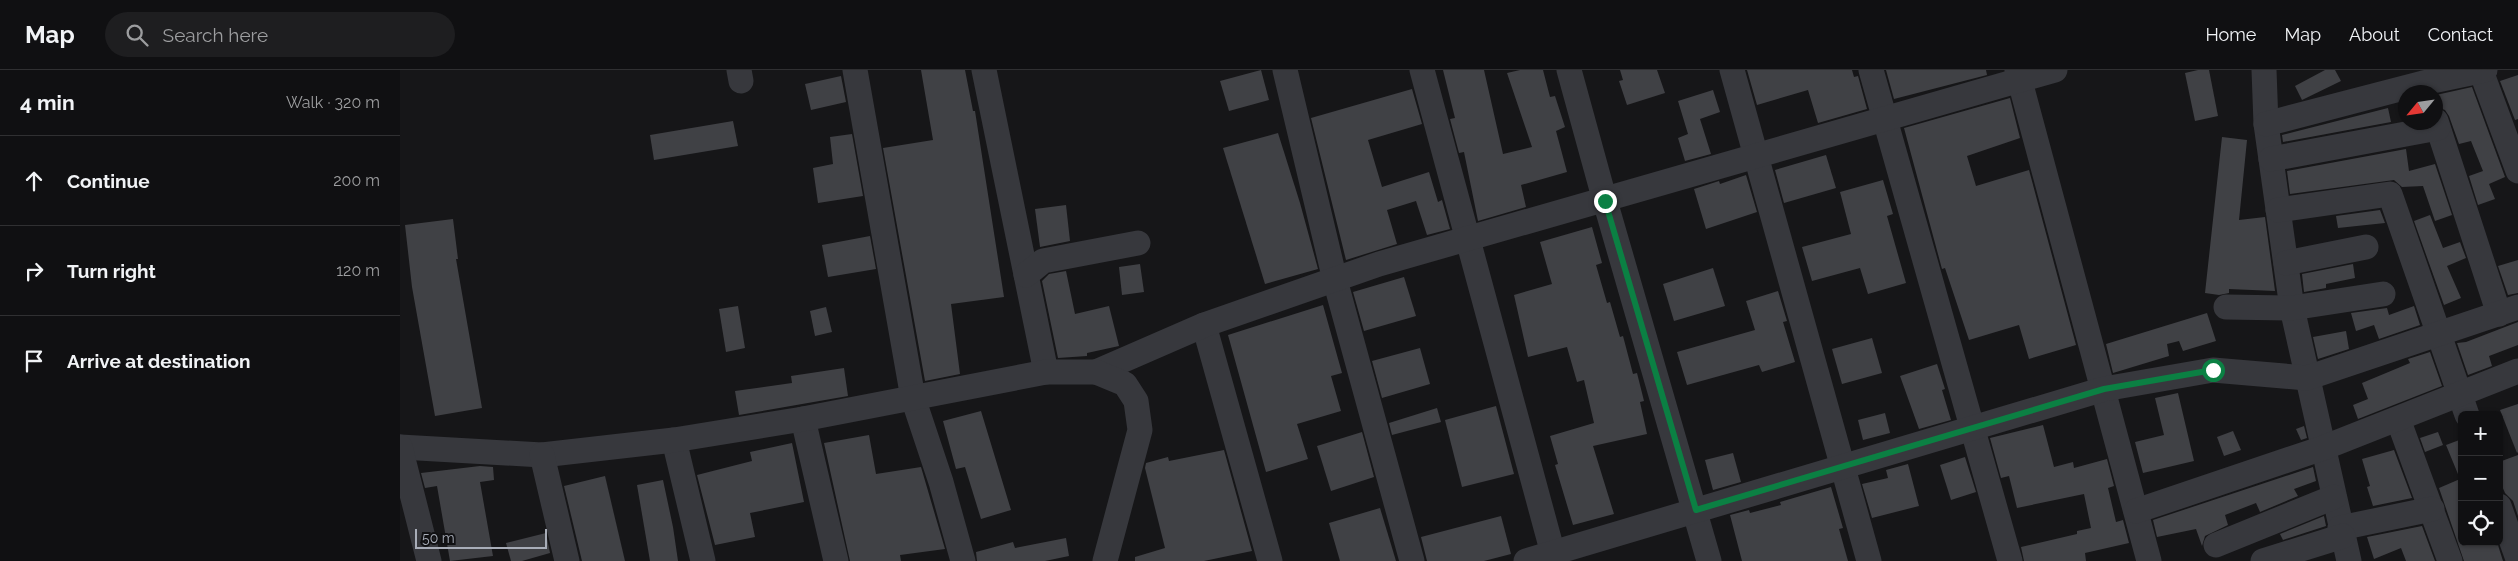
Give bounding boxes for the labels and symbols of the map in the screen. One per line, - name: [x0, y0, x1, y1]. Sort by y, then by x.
- north arrow: [2398, 85, 2443, 130]
- route end: [1594, 190, 1617, 213]
- route start: [2202, 359, 2225, 382]
- scale bar: [415, 526, 548, 549]

